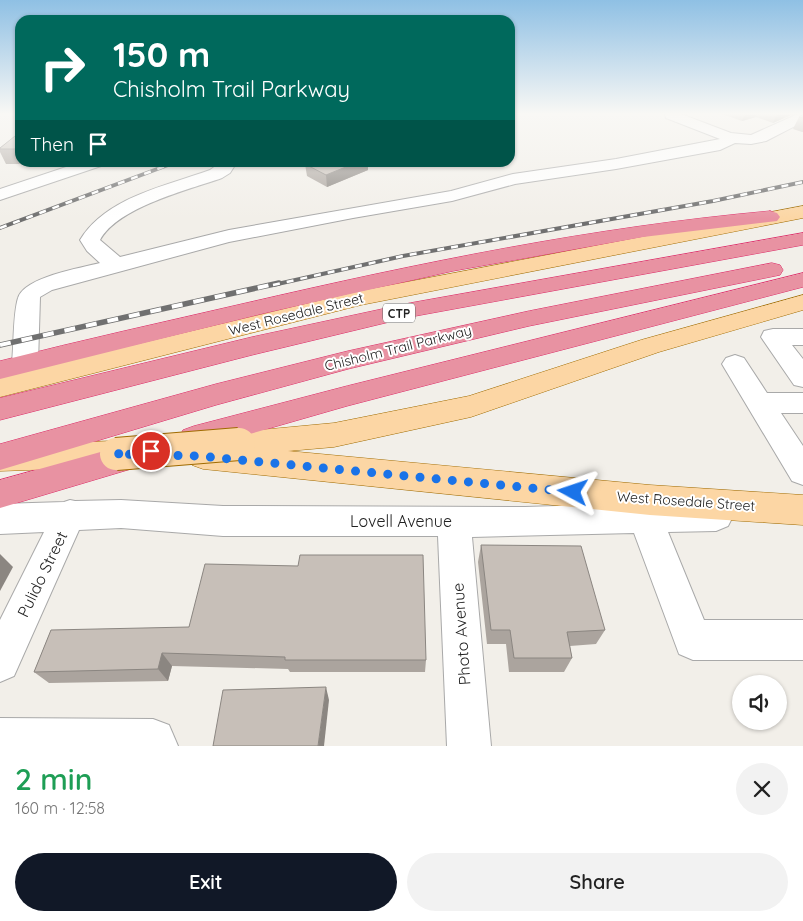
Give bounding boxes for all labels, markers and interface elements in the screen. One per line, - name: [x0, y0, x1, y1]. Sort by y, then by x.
- text: 150 m: [113, 32, 210, 76]
- icon: right: [30, 35, 95, 100]
- text: Chisholm Trail Parkway: [113, 75, 350, 103]
- icon: arrive: [84, 130, 112, 158]
- text: Then: [30, 132, 74, 156]
- street label: West Rosedale Street: [227, 288, 366, 340]
- road number: CTP: [383, 304, 415, 322]
- street label: Chisholm Trail Parkway: [323, 321, 473, 375]
- pin: [130, 430, 172, 472]
- icon: arrive: [137, 437, 165, 465]
- position arrow: [546, 465, 598, 517]
- street label: West Rosedale Street: [616, 487, 756, 515]
- street label: Lovell Avenue: [350, 511, 452, 531]
- street label: Pulido Street: [13, 528, 71, 620]
- street label: Photo Avenue: [447, 582, 475, 686]
- map controls: [732, 675, 787, 730]
- button: sound: [732, 675, 787, 730]
- text: 2 min: [15, 760, 92, 798]
- button: close: [736, 763, 788, 815]
- text: 160 m · 12:58: [15, 798, 105, 818]
- button: Exit: [15, 853, 397, 911]
- button: Share: [407, 853, 788, 911]

